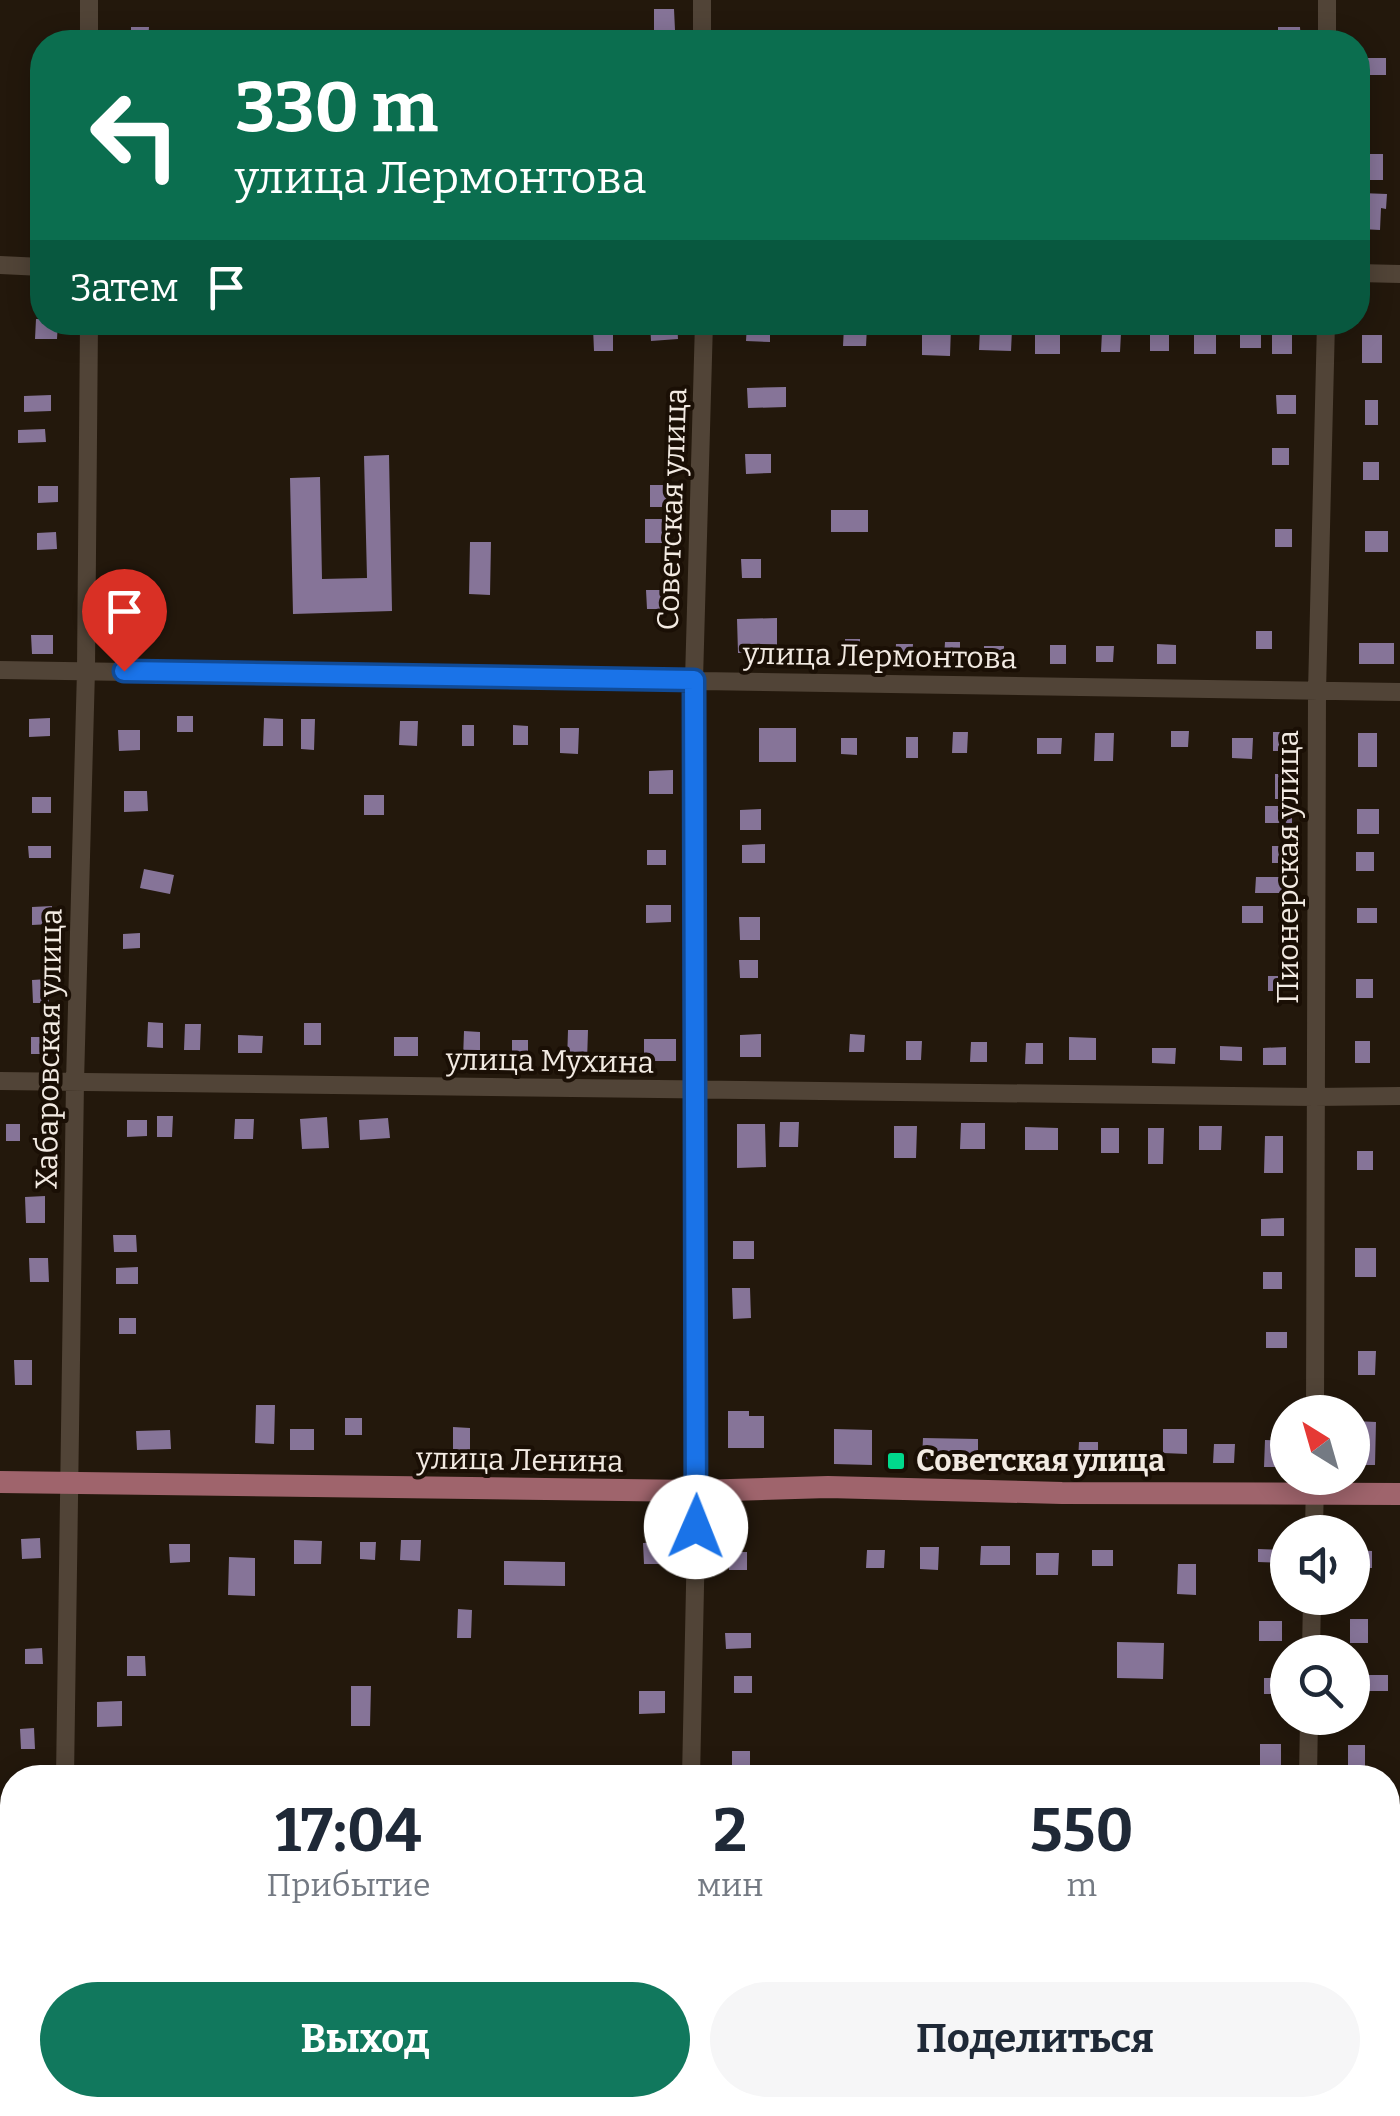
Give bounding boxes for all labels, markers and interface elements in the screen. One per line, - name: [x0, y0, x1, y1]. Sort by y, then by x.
- text: 330 m: [235, 66, 438, 150]
- icon: left: [70, 70, 200, 200]
- text: улица Лермонтова: [235, 151, 646, 205]
- icon: arrive: [199, 260, 254, 315]
- text: Затем: [70, 265, 179, 311]
- street label: Советская улица: [650, 387, 694, 631]
- pin: [82, 569, 167, 672]
- icon: arrive: [97, 584, 152, 639]
- street label: улица Лермонтова: [742, 636, 1017, 676]
- street label: Пионерская улица: [1270, 730, 1306, 1004]
- street label: Хабаровская улица: [29, 908, 69, 1190]
- street label: улица Мухина: [445, 1041, 654, 1081]
- north arrow: [1270, 1395, 1370, 1495]
- map controls: [1270, 1395, 1370, 1735]
- street label: улица Ленина: [415, 1440, 624, 1480]
- place label: Советская улица: [916, 1443, 1165, 1479]
- marker: Советская улица: [885, 1450, 907, 1472]
- position arrow: [644, 1475, 748, 1579]
- button: sound: [1270, 1515, 1370, 1615]
- button: search: [1270, 1635, 1370, 1735]
- text: 17:04: [275, 1795, 422, 1867]
- text: 2: [713, 1795, 747, 1867]
- text: 550: [1030, 1795, 1134, 1867]
- text: Прибытие: [266, 1866, 430, 1904]
- text: мин: [697, 1866, 763, 1904]
- text: m: [1066, 1866, 1097, 1904]
- button: Выход: [40, 1982, 690, 2097]
- button: Поделиться: [710, 1982, 1360, 2097]

